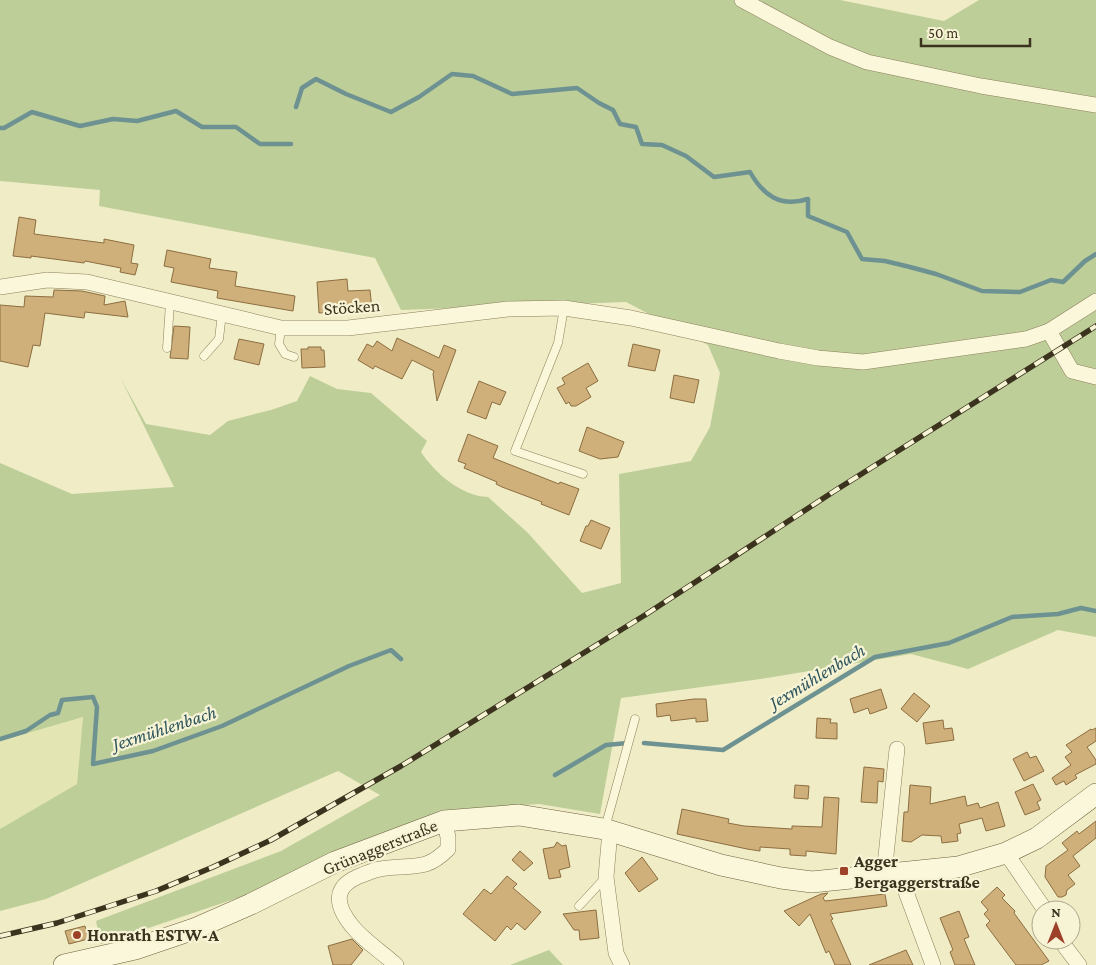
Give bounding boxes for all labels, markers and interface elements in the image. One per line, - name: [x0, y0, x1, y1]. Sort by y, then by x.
- scale bar: [921, 15, 1030, 47]
- text: 50 m: [928, 25, 958, 41]
- street label: Stöcken: [323, 295, 381, 319]
- water label: Jexmühlenbach: [763, 639, 869, 714]
- water label: Jexmühlenbach: [107, 701, 219, 756]
- street label: Grünaggerstraße: [320, 815, 440, 879]
- place label: Agger Bergaggerstraße: [853, 851, 980, 892]
- marker: Agger Bergaggerstraße: [838, 865, 850, 877]
- north arrow: [1031, 900, 1081, 950]
- text: N: [1051, 904, 1061, 920]
- place label: Honrath ESTW-A: [87, 925, 219, 945]
- marker: Honrath ESTW-A: [71, 929, 83, 941]

